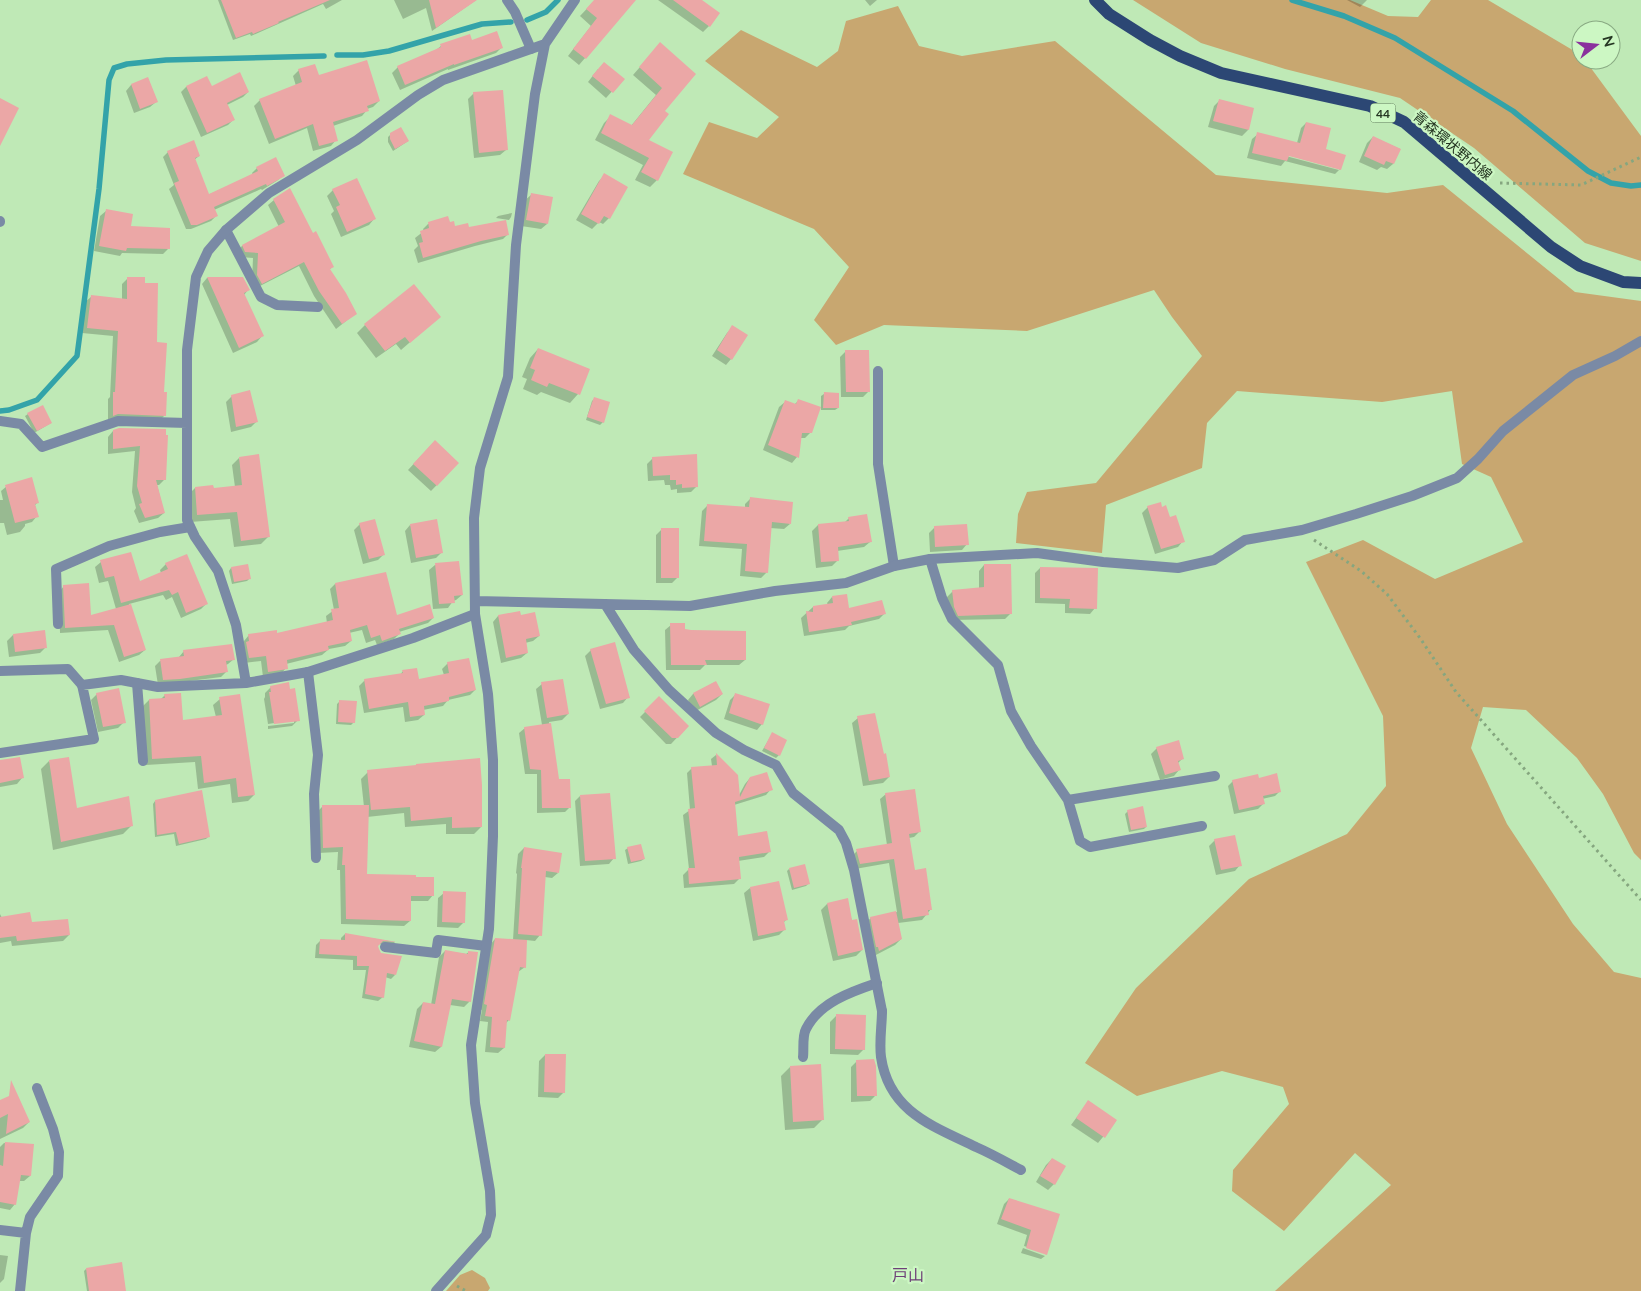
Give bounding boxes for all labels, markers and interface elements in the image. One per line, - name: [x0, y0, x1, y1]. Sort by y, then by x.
- north arrow: [1571, 20, 1621, 70]
- text: N: [1599, 34, 1619, 49]
- road number: 44: [1370, 104, 1396, 122]
- street label: 青森環状野内線: [1410, 107, 1496, 183]
- district label: 戸山: [892, 1265, 924, 1284]

